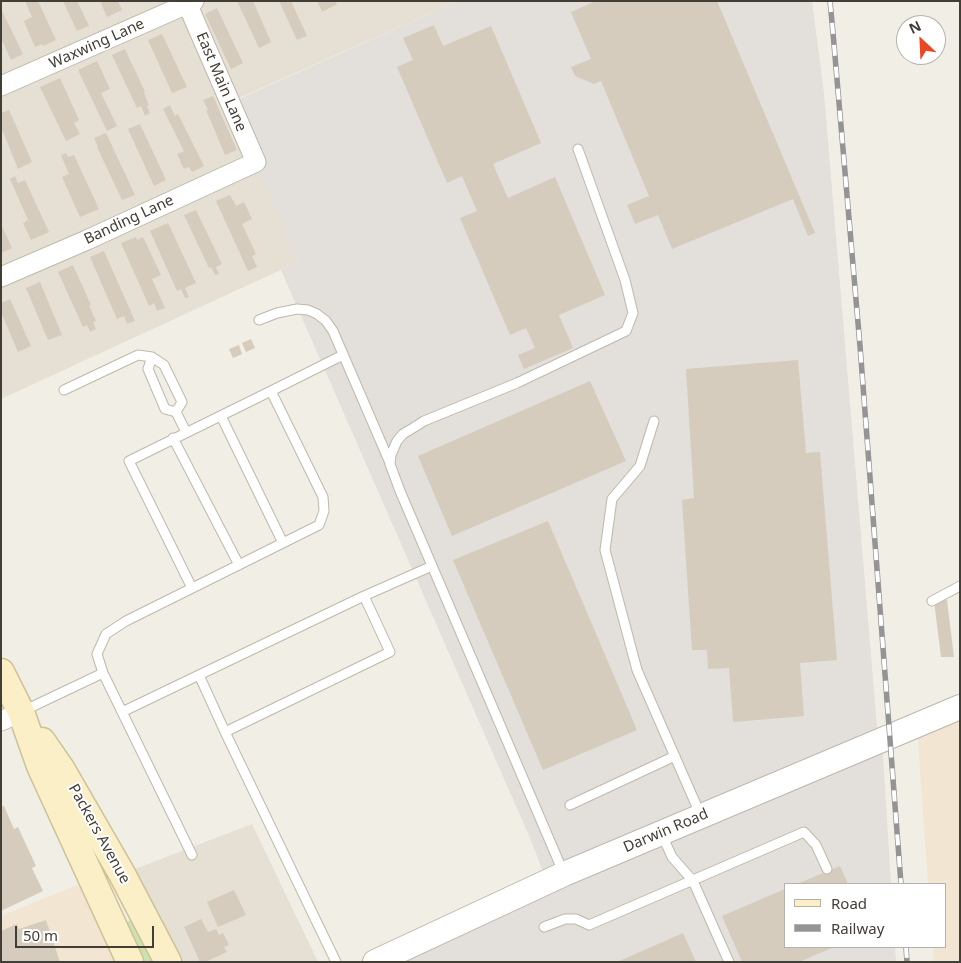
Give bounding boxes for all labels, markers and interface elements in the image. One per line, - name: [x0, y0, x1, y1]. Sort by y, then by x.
- street label: Waxwing Lane: [47, 15, 147, 73]
- north arrow: [896, 15, 946, 65]
- text: N: [906, 16, 924, 38]
- street label: East Main Lane: [192, 30, 250, 134]
- street label: Banding Lane: [81, 191, 177, 249]
- street label: Packers Avenue: [64, 781, 134, 887]
- street label: Darwin Road: [621, 805, 711, 857]
- legend: [784, 883, 946, 948]
- text: Road: [831, 893, 867, 913]
- scale bar: [18, 916, 156, 948]
- text: Railway: [831, 918, 884, 938]
- text: 50 m: [23, 925, 58, 945]

